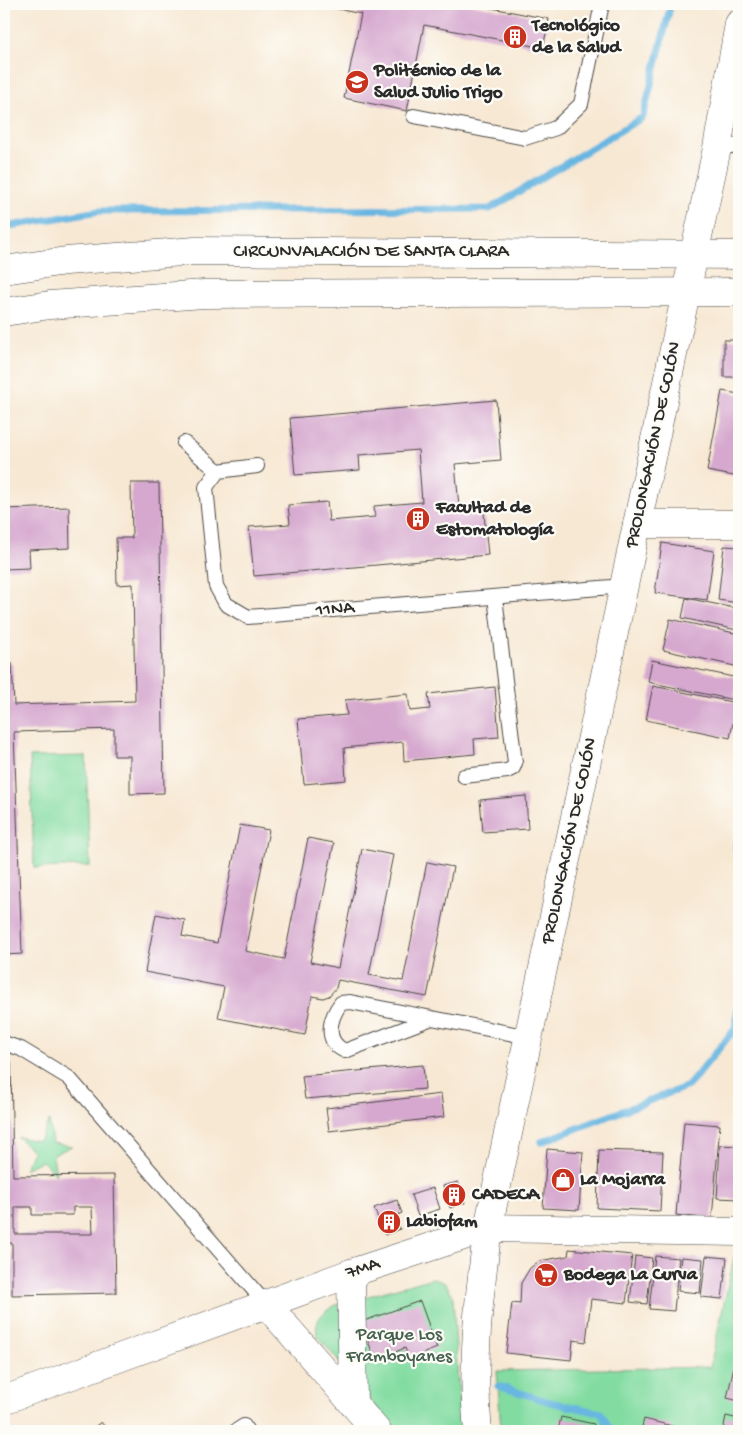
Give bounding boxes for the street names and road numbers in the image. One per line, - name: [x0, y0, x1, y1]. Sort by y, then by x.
- street label: CIRCUNVALACIÓN DE SANTA CLARA: [233, 241, 510, 264]
- street label: PROLONGACIÓN DE COLÓN: [621, 340, 687, 551]
- street label: 11NA: [314, 597, 357, 623]
- street label: PROLONGACIÓN DE COLÓN: [537, 736, 603, 947]
- street label: 7MA: [342, 1252, 385, 1286]

